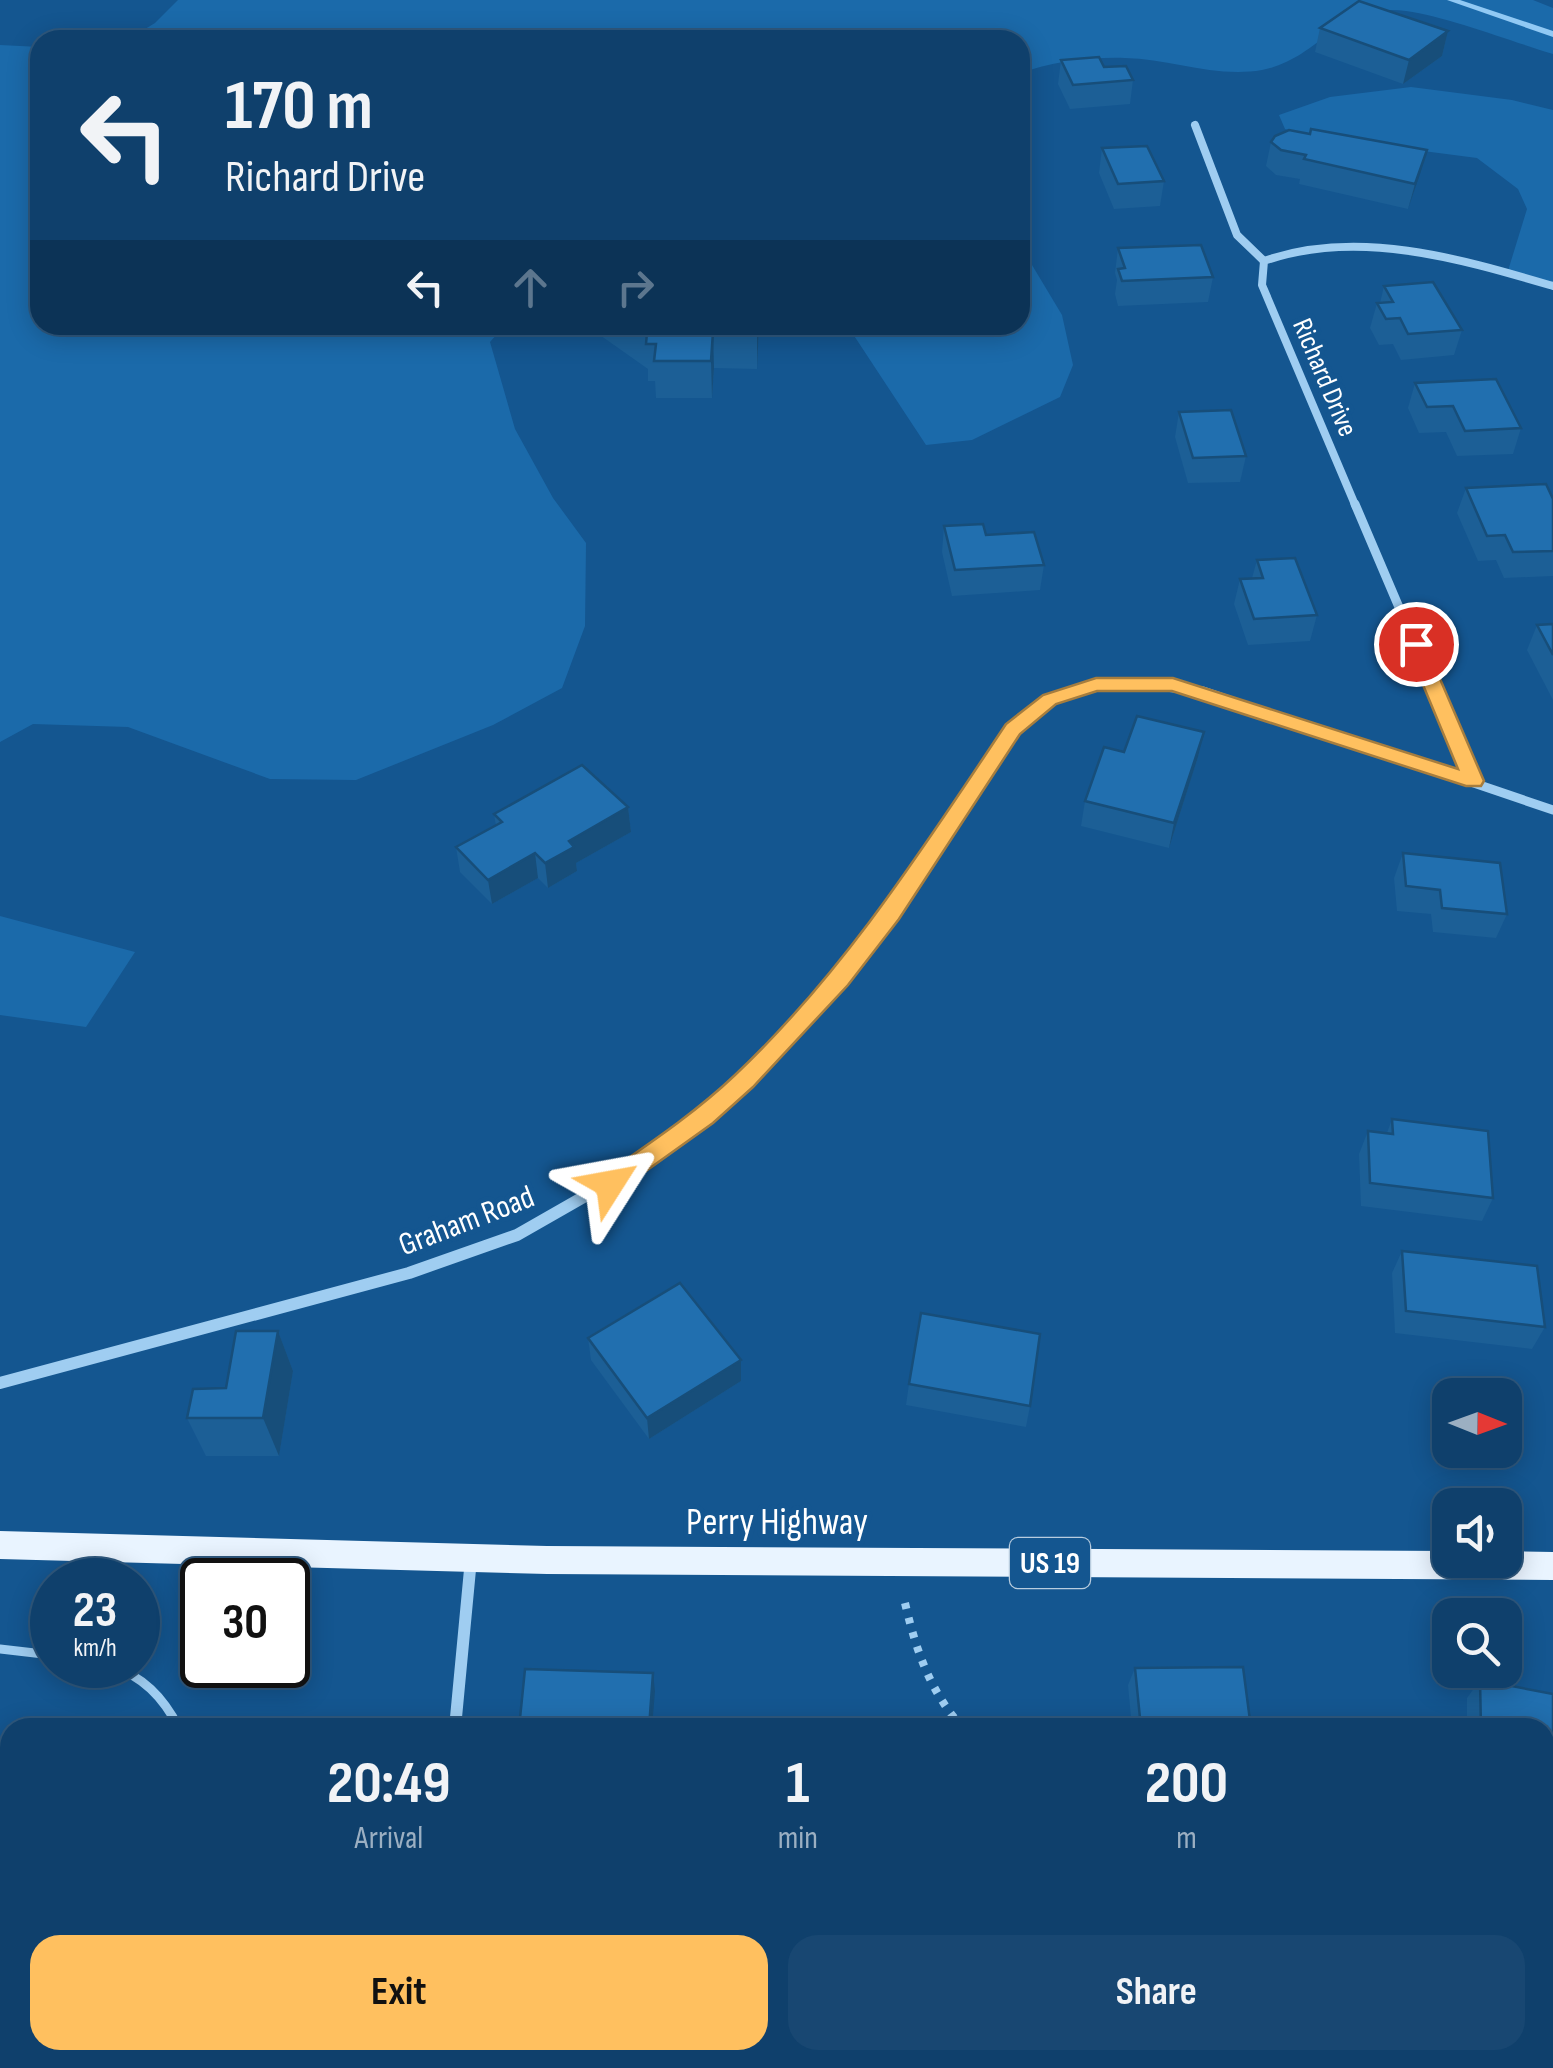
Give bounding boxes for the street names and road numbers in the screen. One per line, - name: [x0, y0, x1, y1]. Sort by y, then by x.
- street label: Richard Drive: [1285, 314, 1364, 441]
- street label: Graham Road: [393, 1178, 540, 1265]
- street label: Perry Highway: [686, 1500, 868, 1545]
- road number: US 19: [1010, 1538, 1090, 1588]

